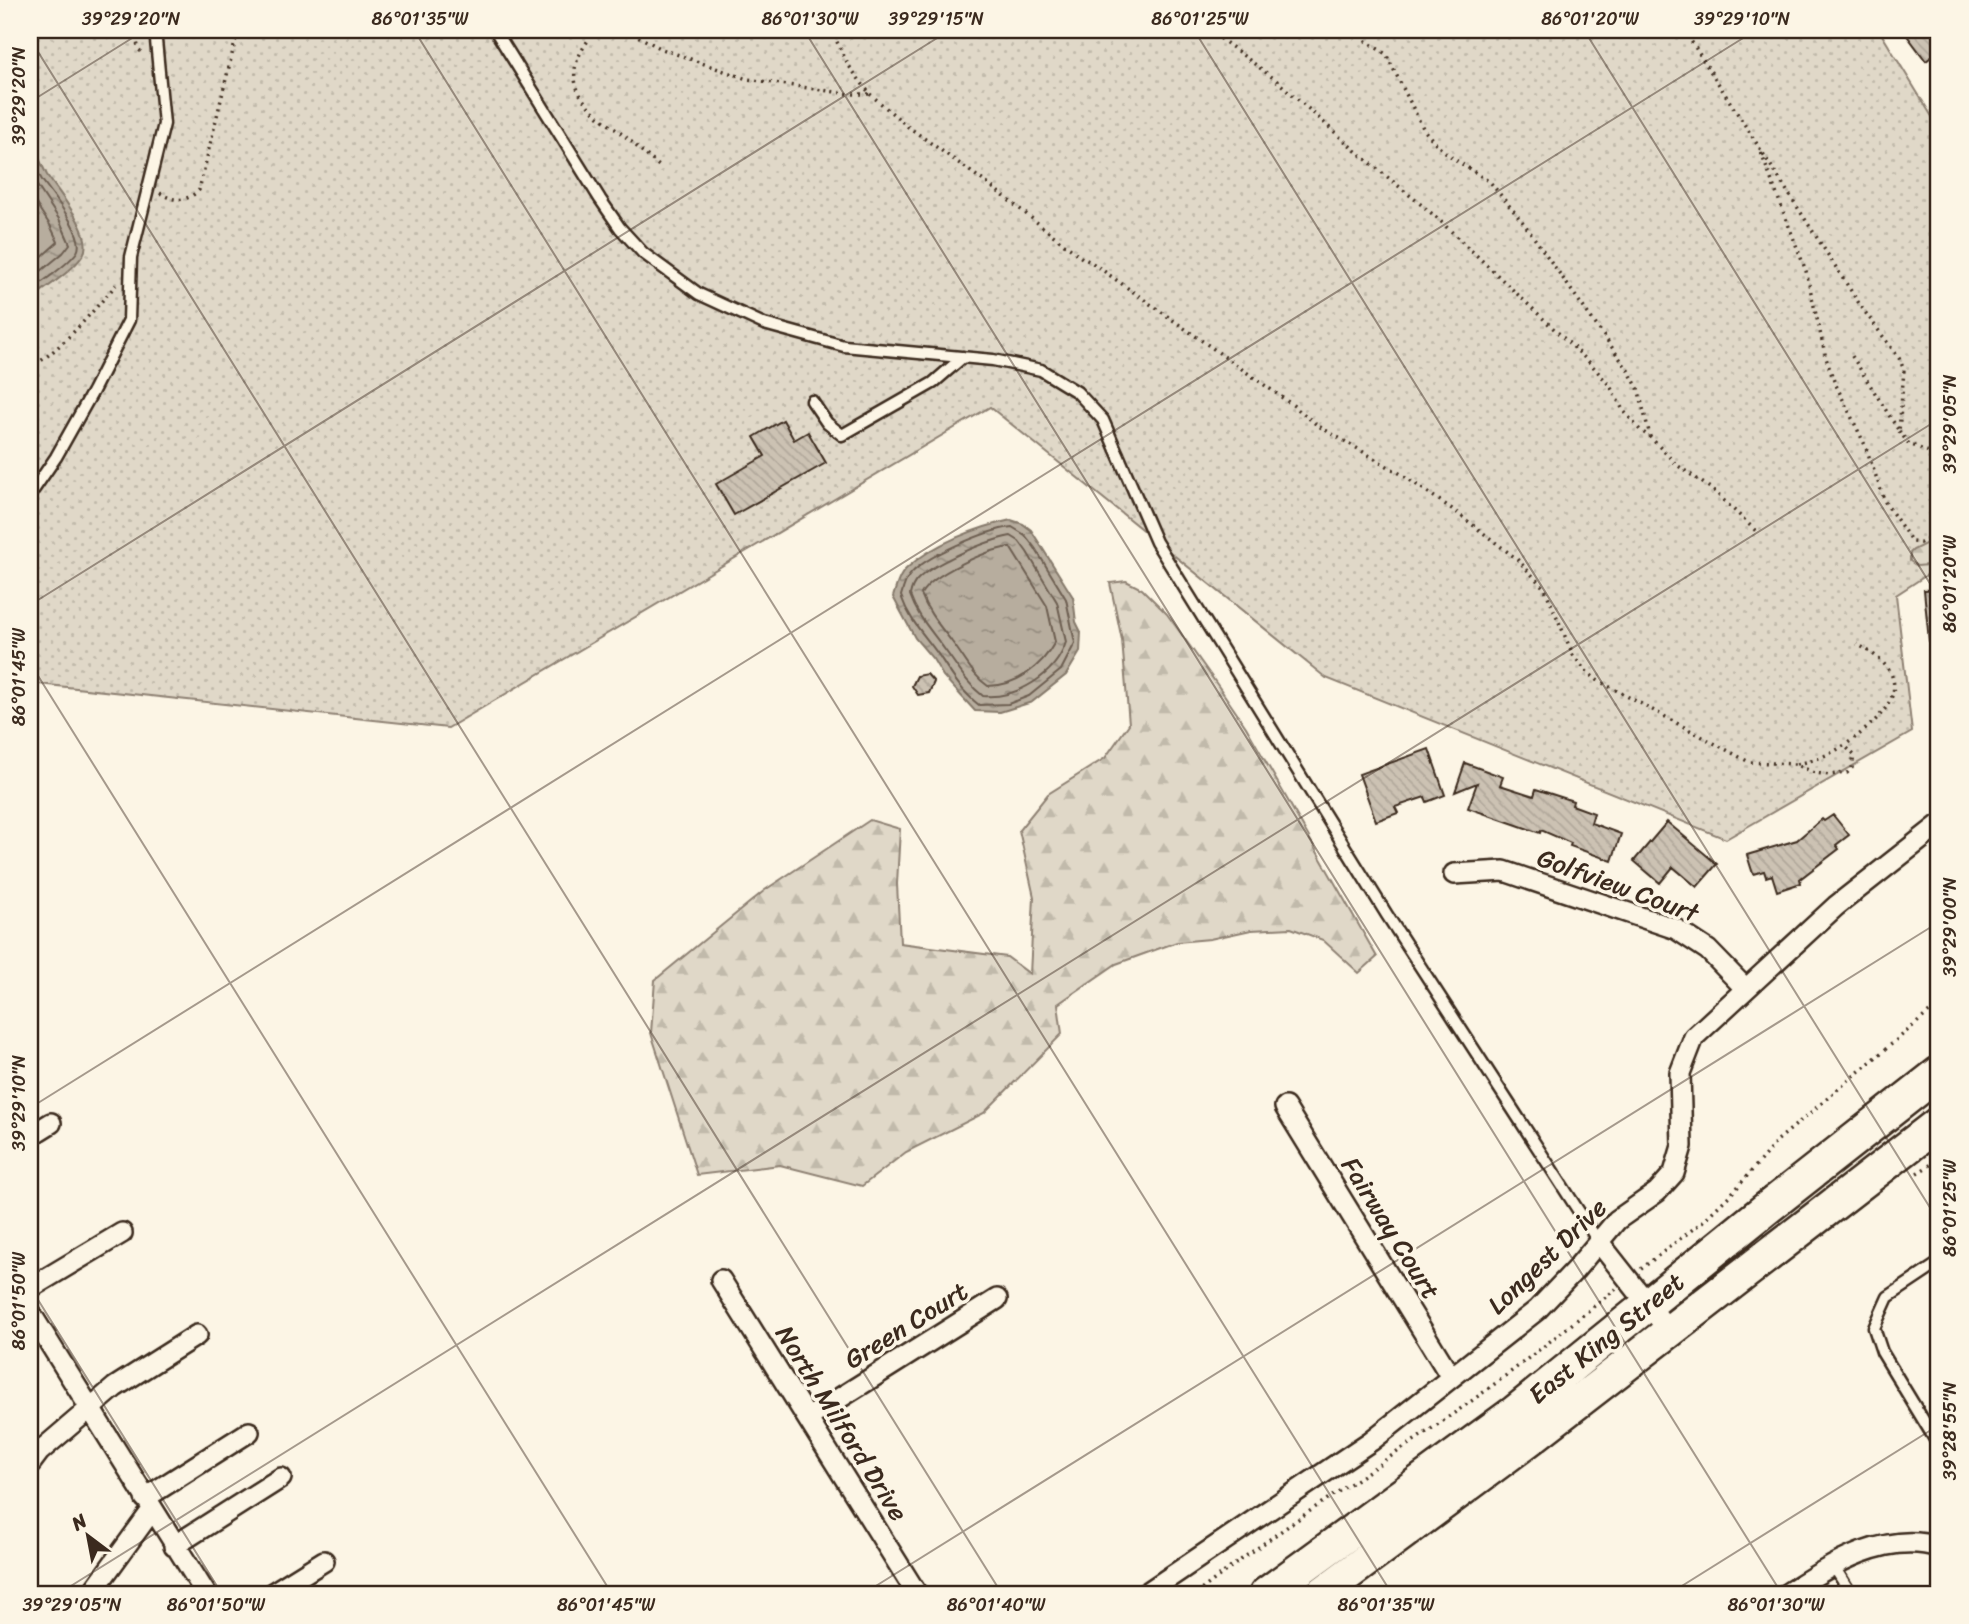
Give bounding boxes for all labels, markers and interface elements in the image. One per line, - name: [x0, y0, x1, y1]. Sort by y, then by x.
- text: 39°29'20"N: [82, 3, 181, 35]
- text: 86°01'35"W: [372, 3, 470, 35]
- text: 86°01'30"W: [761, 3, 860, 35]
- text: 39°29'15"N: [888, 3, 984, 35]
- text: 86°01'25"W: [1151, 3, 1250, 35]
- text: 86°01'20"W: [1541, 3, 1640, 35]
- text: 39°29'10"N: [1694, 3, 1790, 35]
- text: 39°29'20"N: [3, 46, 35, 145]
- text: 39°29'05"N: [1934, 374, 1966, 474]
- text: 86°01'20"W: [1934, 534, 1966, 633]
- text: 86°01'45"W: [3, 627, 35, 726]
- street label: Golfview Court: [1531, 834, 1707, 936]
- text: 39°29'00"N: [1934, 877, 1966, 977]
- text: 39°29'10"N: [3, 1055, 35, 1151]
- street label: Fairway Court: [1329, 1147, 1453, 1309]
- text: 86°01'25"W: [1934, 1158, 1966, 1257]
- street label: Longest Drive: [1476, 1186, 1618, 1326]
- text: 86°01'50"W: [3, 1251, 35, 1350]
- street label: East King Street: [1517, 1260, 1695, 1416]
- street label: Green Court: [835, 1269, 977, 1381]
- street label: North Milford Drive: [763, 1316, 921, 1530]
- text: 39°28'55"N: [1934, 1381, 1966, 1480]
- north arrow: [52, 1502, 122, 1572]
- text: N: [64, 1504, 94, 1540]
- text: 39°29'05"N: [22, 1589, 122, 1621]
- text: 86°01'50"W: [167, 1589, 266, 1621]
- text: 86°01'45"W: [557, 1589, 656, 1621]
- text: 86°01'40"W: [947, 1589, 1046, 1621]
- text: 86°01'35"W: [1338, 1589, 1436, 1621]
- text: 86°01'30"W: [1727, 1589, 1826, 1621]

